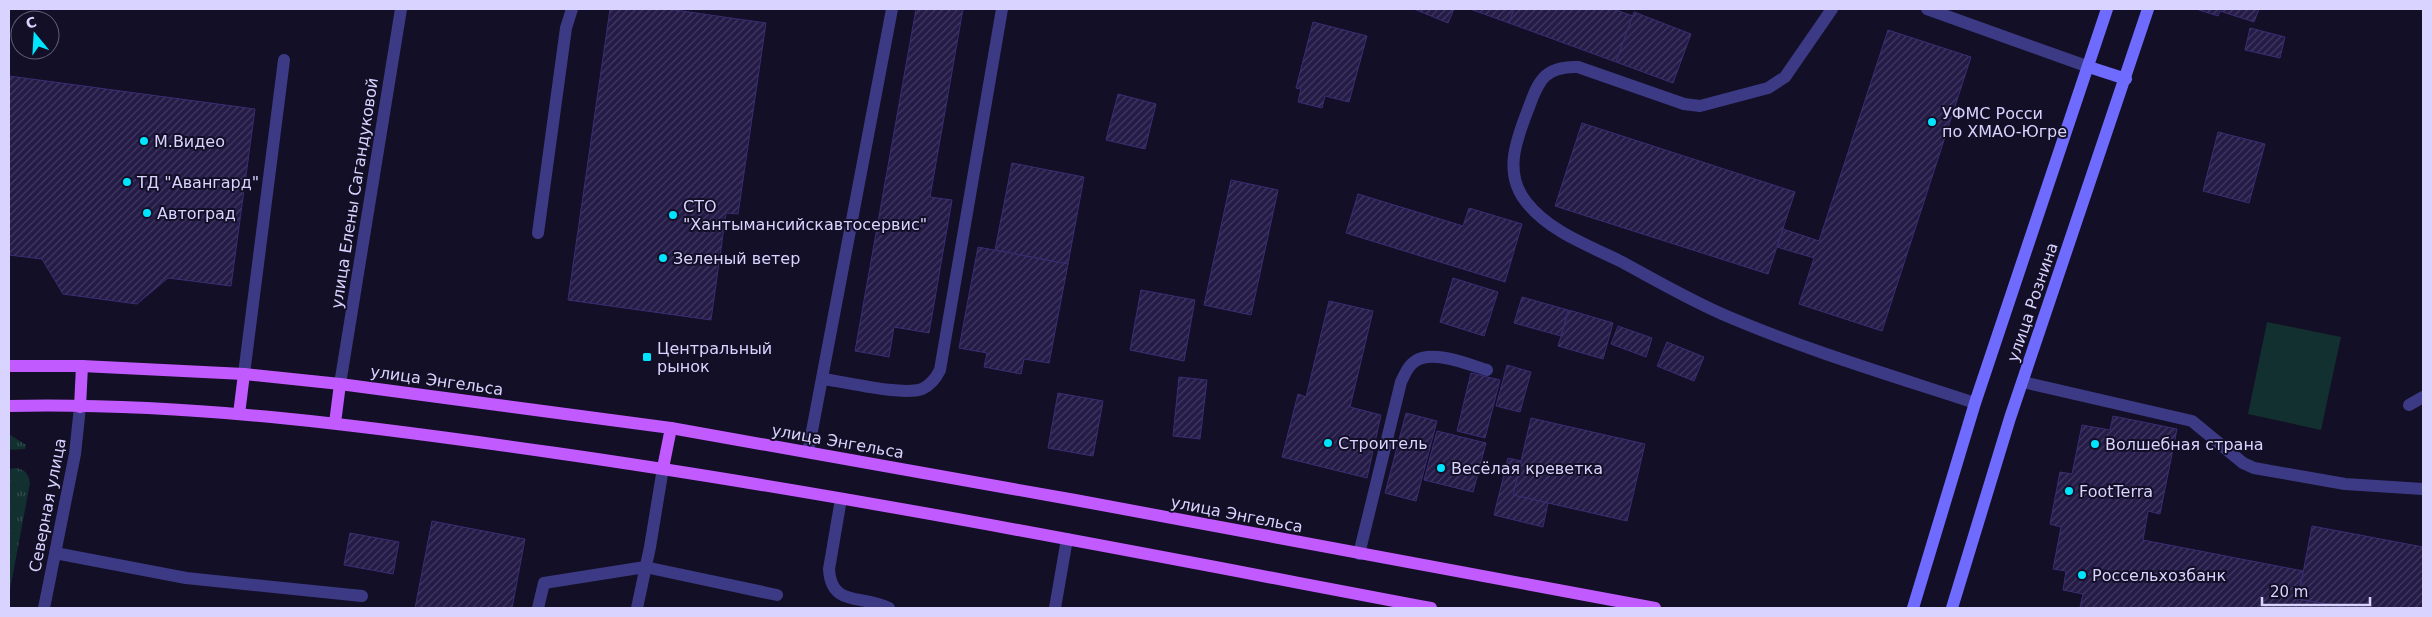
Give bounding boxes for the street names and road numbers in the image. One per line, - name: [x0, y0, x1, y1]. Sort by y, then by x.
- street label: улица Елены Сагандуковой: [327, 76, 382, 310]
- street label: улица Рознина: [2003, 240, 2062, 364]
- street label: улица Энгельса: [369, 362, 505, 399]
- street label: улица Энгельса: [770, 421, 906, 462]
- street label: Северная улица: [25, 436, 70, 574]
- street label: улица Энгельса: [1169, 492, 1304, 537]

